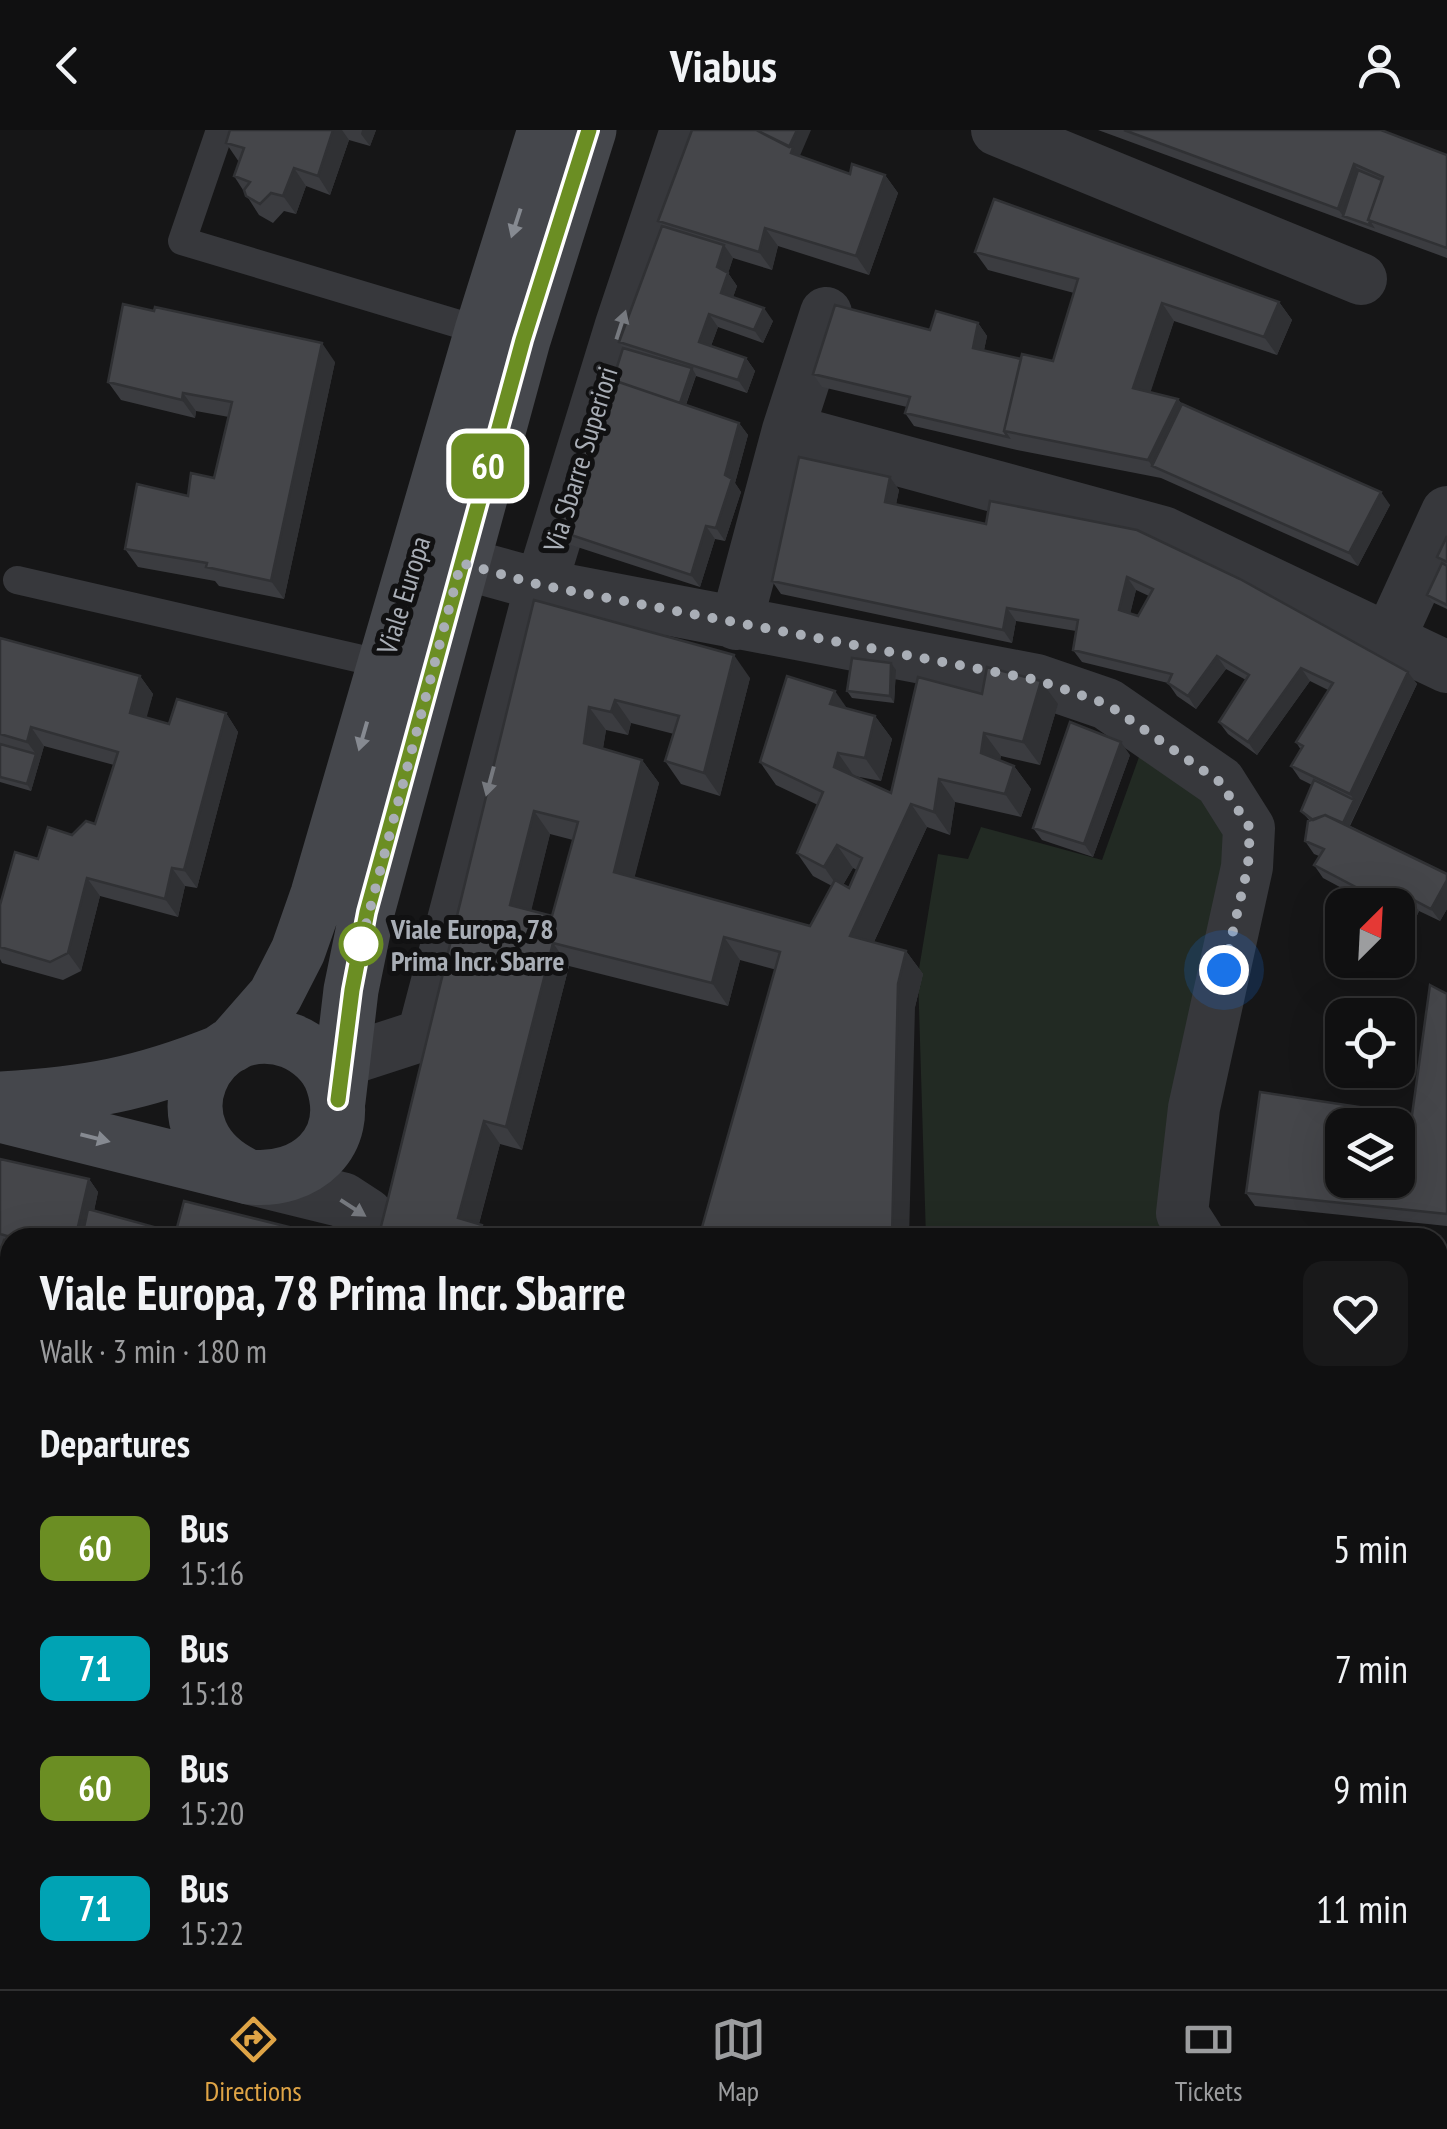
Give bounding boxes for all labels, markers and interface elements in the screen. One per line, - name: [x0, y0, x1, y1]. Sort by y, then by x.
- text: Viabus: [670, 36, 777, 94]
- icon: back: [40, 38, 95, 93]
- icon: person: [1352, 38, 1407, 93]
- one-way arrow: [508, 208, 523, 239]
- one-way arrow: [614, 309, 629, 340]
- street label: Via Sbarre Superiori: [534, 362, 626, 557]
- line badge: 60: [443, 434, 533, 498]
- text: 60: [471, 443, 505, 489]
- street label: Viale Europa: [367, 531, 438, 659]
- one-way arrow: [355, 721, 370, 751]
- one-way arrow: [481, 766, 497, 797]
- north arrow: [1325, 888, 1415, 978]
- map controls: [1325, 888, 1415, 1198]
- place label: Viale Europa, 78 Prima Incr. Sbarre: [390, 910, 565, 979]
- marker: Viale Europa, 78 Prima Incr. Sbarre: [340, 923, 382, 965]
- your location: [1199, 945, 1249, 995]
- button: locate: [1325, 998, 1415, 1088]
- button: layers: [1325, 1108, 1415, 1198]
- one-way arrow: [80, 1131, 111, 1147]
- one-way arrow: [339, 1198, 366, 1217]
- text: Viale Europa, 78 Prima Incr. Sbarre: [40, 1261, 626, 1323]
- button: heart: [1303, 1261, 1408, 1366]
- text: Walk · 3 min · 180 m: [40, 1330, 267, 1372]
- text: Departures: [40, 1418, 190, 1467]
- text: Bus: [180, 1503, 229, 1552]
- text: 5 min: [1333, 1524, 1408, 1573]
- text: 60: [78, 1525, 112, 1571]
- text: 15:16: [180, 1552, 244, 1594]
- text: Bus: [180, 1623, 229, 1672]
- text: 7 min: [1335, 1644, 1408, 1693]
- text: 71: [78, 1645, 112, 1691]
- text: 15:18: [180, 1672, 244, 1714]
- text: Bus: [180, 1743, 229, 1792]
- text: 9 min: [1333, 1764, 1408, 1813]
- text: 60: [78, 1765, 112, 1811]
- text: 15:20: [180, 1792, 244, 1834]
- text: Bus: [180, 1863, 229, 1912]
- text: 11 min: [1316, 1884, 1408, 1933]
- text: 71: [78, 1885, 112, 1931]
- text: 15:22: [180, 1912, 244, 1954]
- tab: Directions: [204, 2012, 302, 2109]
- tab: Map: [711, 2012, 766, 2109]
- tab: Tickets: [1175, 2012, 1243, 2109]

